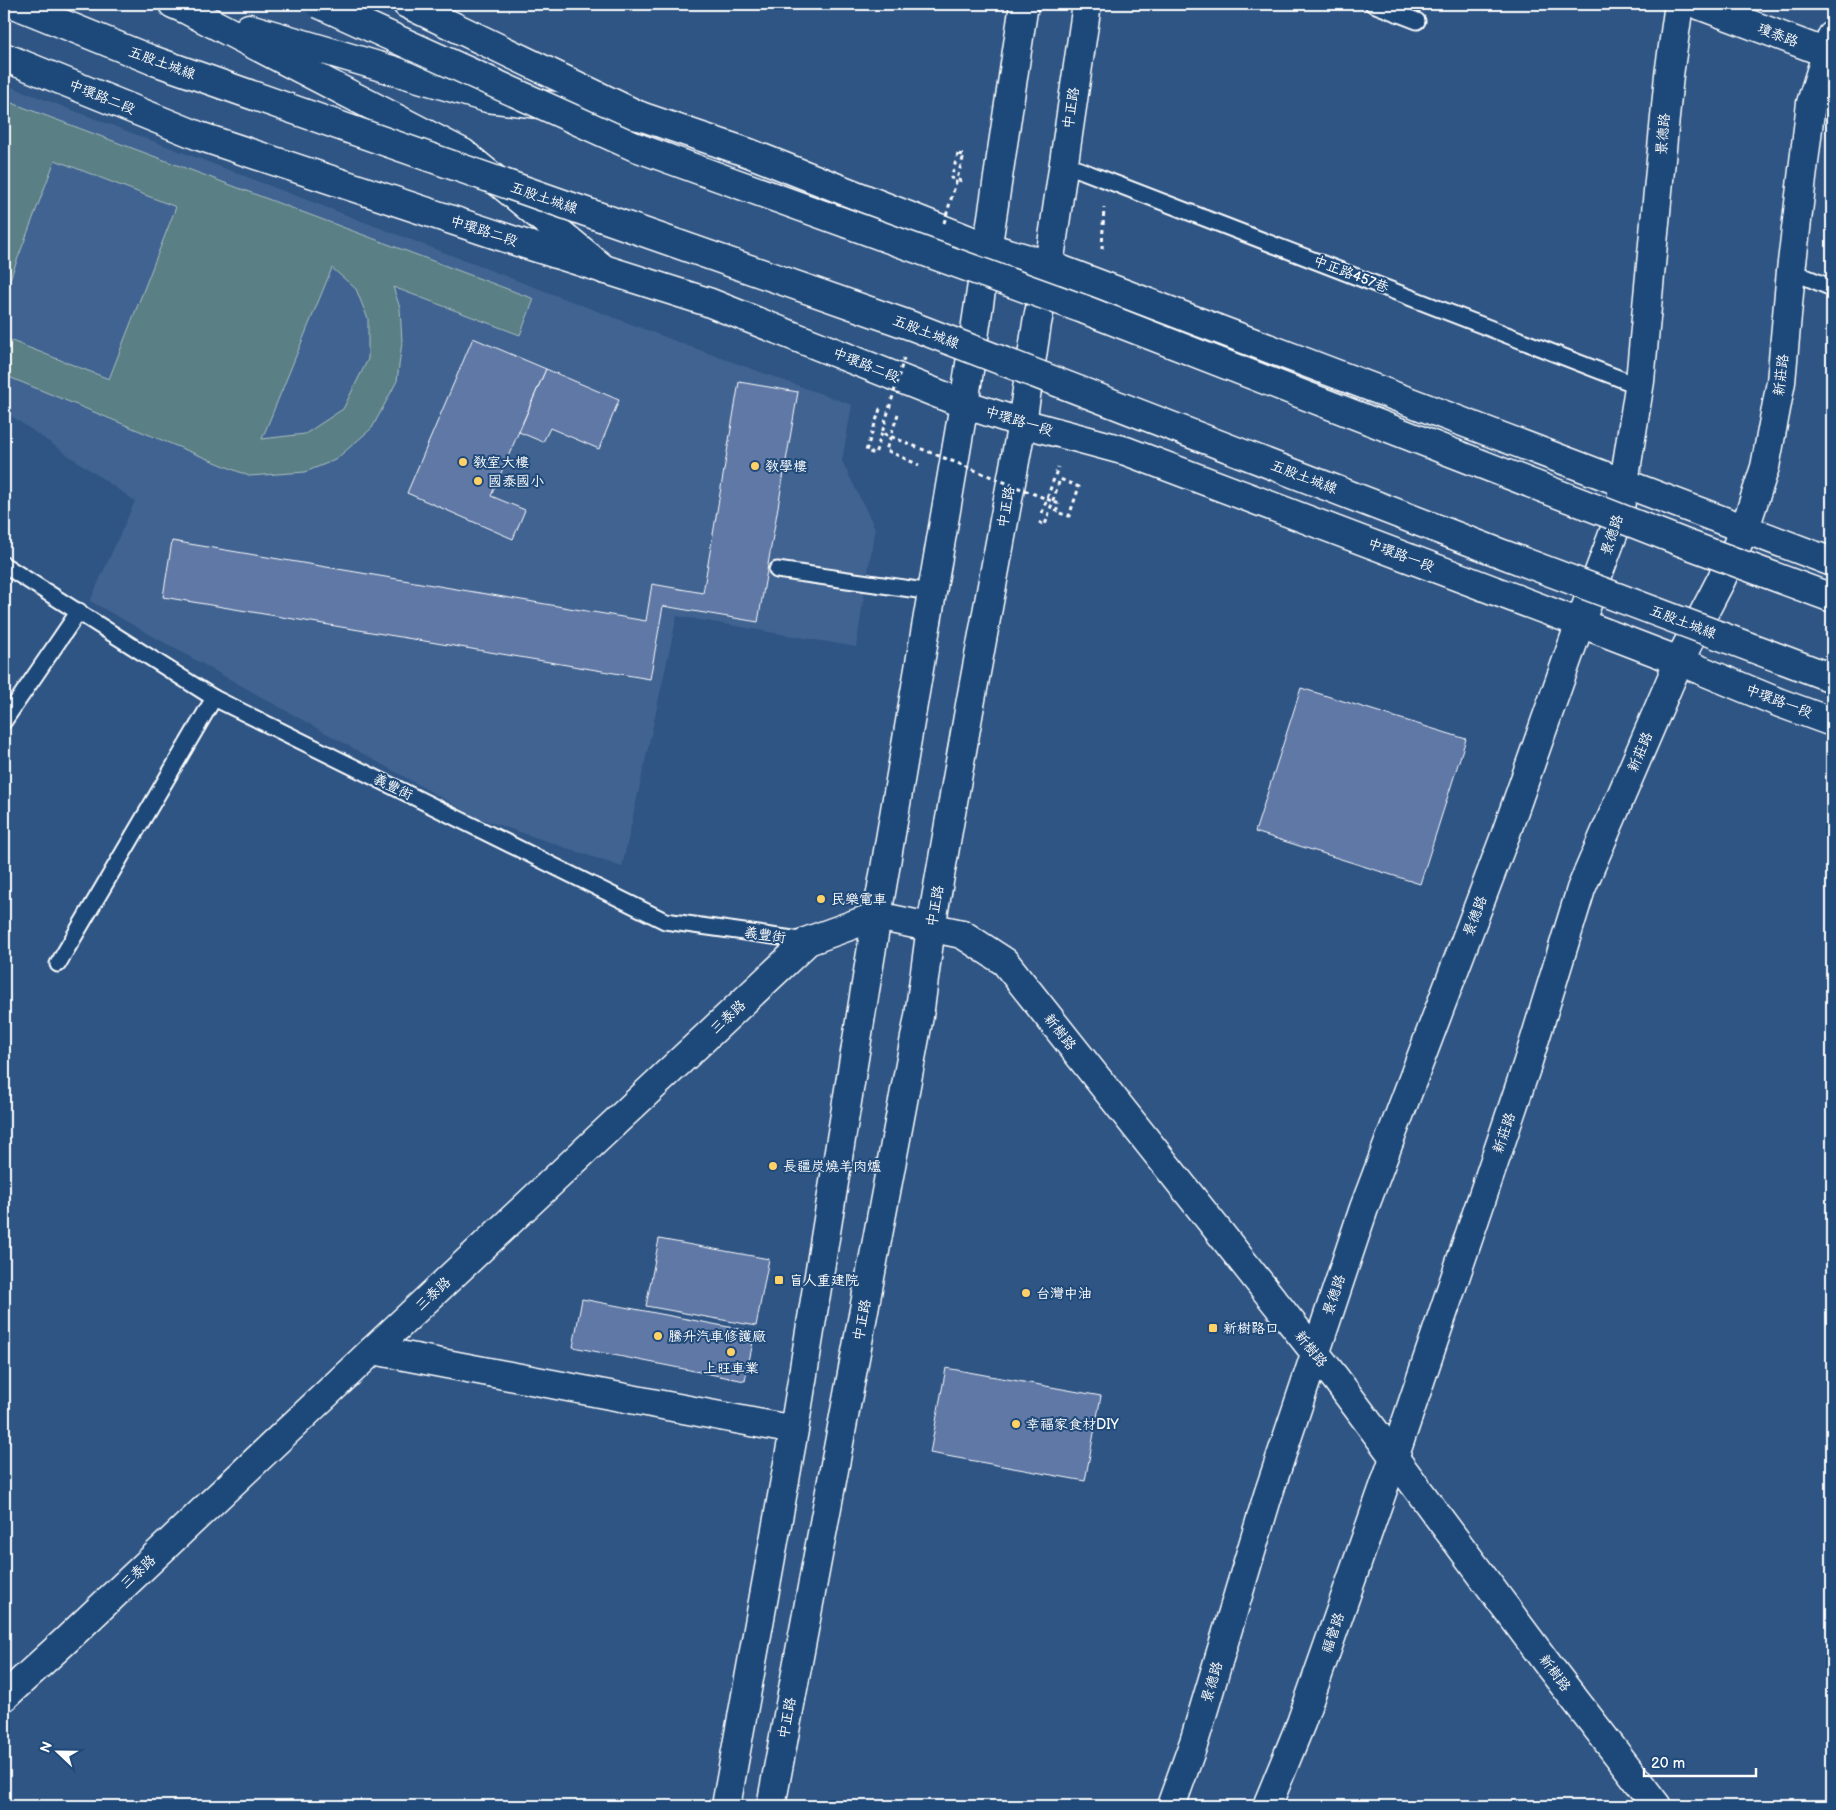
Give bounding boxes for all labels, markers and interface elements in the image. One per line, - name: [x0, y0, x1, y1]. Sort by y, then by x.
- street label: 瓊泰路: [1755, 20, 1801, 50]
- street label: 五股土城線: [126, 43, 198, 83]
- street label: 中環路二段: [66, 76, 138, 118]
- street label: 中正路: [1059, 86, 1083, 130]
- street label: 景德路: [1653, 112, 1673, 156]
- street label: 五股土城線: [508, 179, 580, 217]
- street label: 中環路二段: [448, 212, 520, 250]
- street label: 中正路457巷: [1311, 252, 1392, 297]
- street label: 五股土城線: [890, 312, 962, 352]
- street label: 中環路二段: [830, 344, 902, 386]
- street label: 新莊路: [1770, 353, 1792, 397]
- street label: 中環路一段: [983, 403, 1055, 439]
- place label: 教室大樓: [473, 454, 529, 471]
- marker: 教室大樓: [457, 456, 469, 468]
- street label: 五股土城線: [1268, 457, 1340, 497]
- place label: 教學樓: [765, 458, 807, 475]
- marker: 教學樓: [749, 460, 761, 472]
- place label: 國泰國小: [488, 473, 544, 490]
- marker: 國泰國小: [472, 475, 484, 487]
- street label: 中正路: [994, 485, 1018, 529]
- street label: 景德路: [1597, 512, 1627, 558]
- street label: 中環路一段: [1365, 535, 1437, 575]
- street label: 五股土城線: [1647, 602, 1719, 642]
- street label: 中環路一段: [1743, 681, 1815, 721]
- street label: 新莊路: [1624, 729, 1656, 775]
- street label: 義豐街: [370, 770, 416, 804]
- street label: 中正路: [923, 884, 947, 928]
- place label: 民樂電車: [831, 891, 887, 908]
- marker: 民樂電車: [815, 893, 827, 905]
- street label: 景德路: [1460, 893, 1490, 939]
- street label: 義豐街: [743, 924, 787, 946]
- street label: 三泰路: [707, 996, 749, 1038]
- street label: 新樹路: [1040, 1010, 1080, 1054]
- street label: 新莊路: [1489, 1110, 1519, 1156]
- place label: 長疆炭燒羊肉爐: [783, 1158, 881, 1175]
- marker: 長疆炭燒羊肉爐: [767, 1160, 779, 1172]
- place label: 盲人重建院: [789, 1272, 859, 1289]
- street label: 景德路: [1319, 1272, 1349, 1318]
- street label: 三泰路: [412, 1273, 454, 1315]
- marker: 盲人重建院: [773, 1274, 785, 1286]
- place label: 台灣中油: [1036, 1285, 1092, 1302]
- marker: 台灣中油: [1020, 1287, 1032, 1299]
- street label: 中正路: [850, 1298, 874, 1342]
- place label: 新樹路口: [1223, 1320, 1279, 1337]
- marker: 新樹路口: [1207, 1322, 1219, 1334]
- street label: 新樹路: [1291, 1327, 1331, 1371]
- place label: 騰升汽車修護廠: [668, 1328, 766, 1345]
- marker: 騰升汽車修護廠: [652, 1330, 664, 1342]
- marker: 上旺車業: [725, 1346, 737, 1358]
- place label: 上旺車業: [703, 1360, 759, 1377]
- place label: 幸福家食材DIY: [1026, 1416, 1120, 1433]
- marker: 幸福家食材DIY: [1010, 1418, 1022, 1430]
- street label: 三泰路: [117, 1551, 159, 1593]
- street label: 福營路: [1318, 1610, 1348, 1656]
- street label: 新樹路: [1536, 1651, 1574, 1695]
- street label: 景德路: [1198, 1659, 1226, 1705]
- street label: 中正路: [775, 1696, 799, 1740]
- north arrow: [32, 1728, 82, 1778]
- text: N: [37, 1739, 56, 1755]
- scale bar: [1644, 1745, 1756, 1777]
- text: 20 m: [1651, 1754, 1685, 1773]

